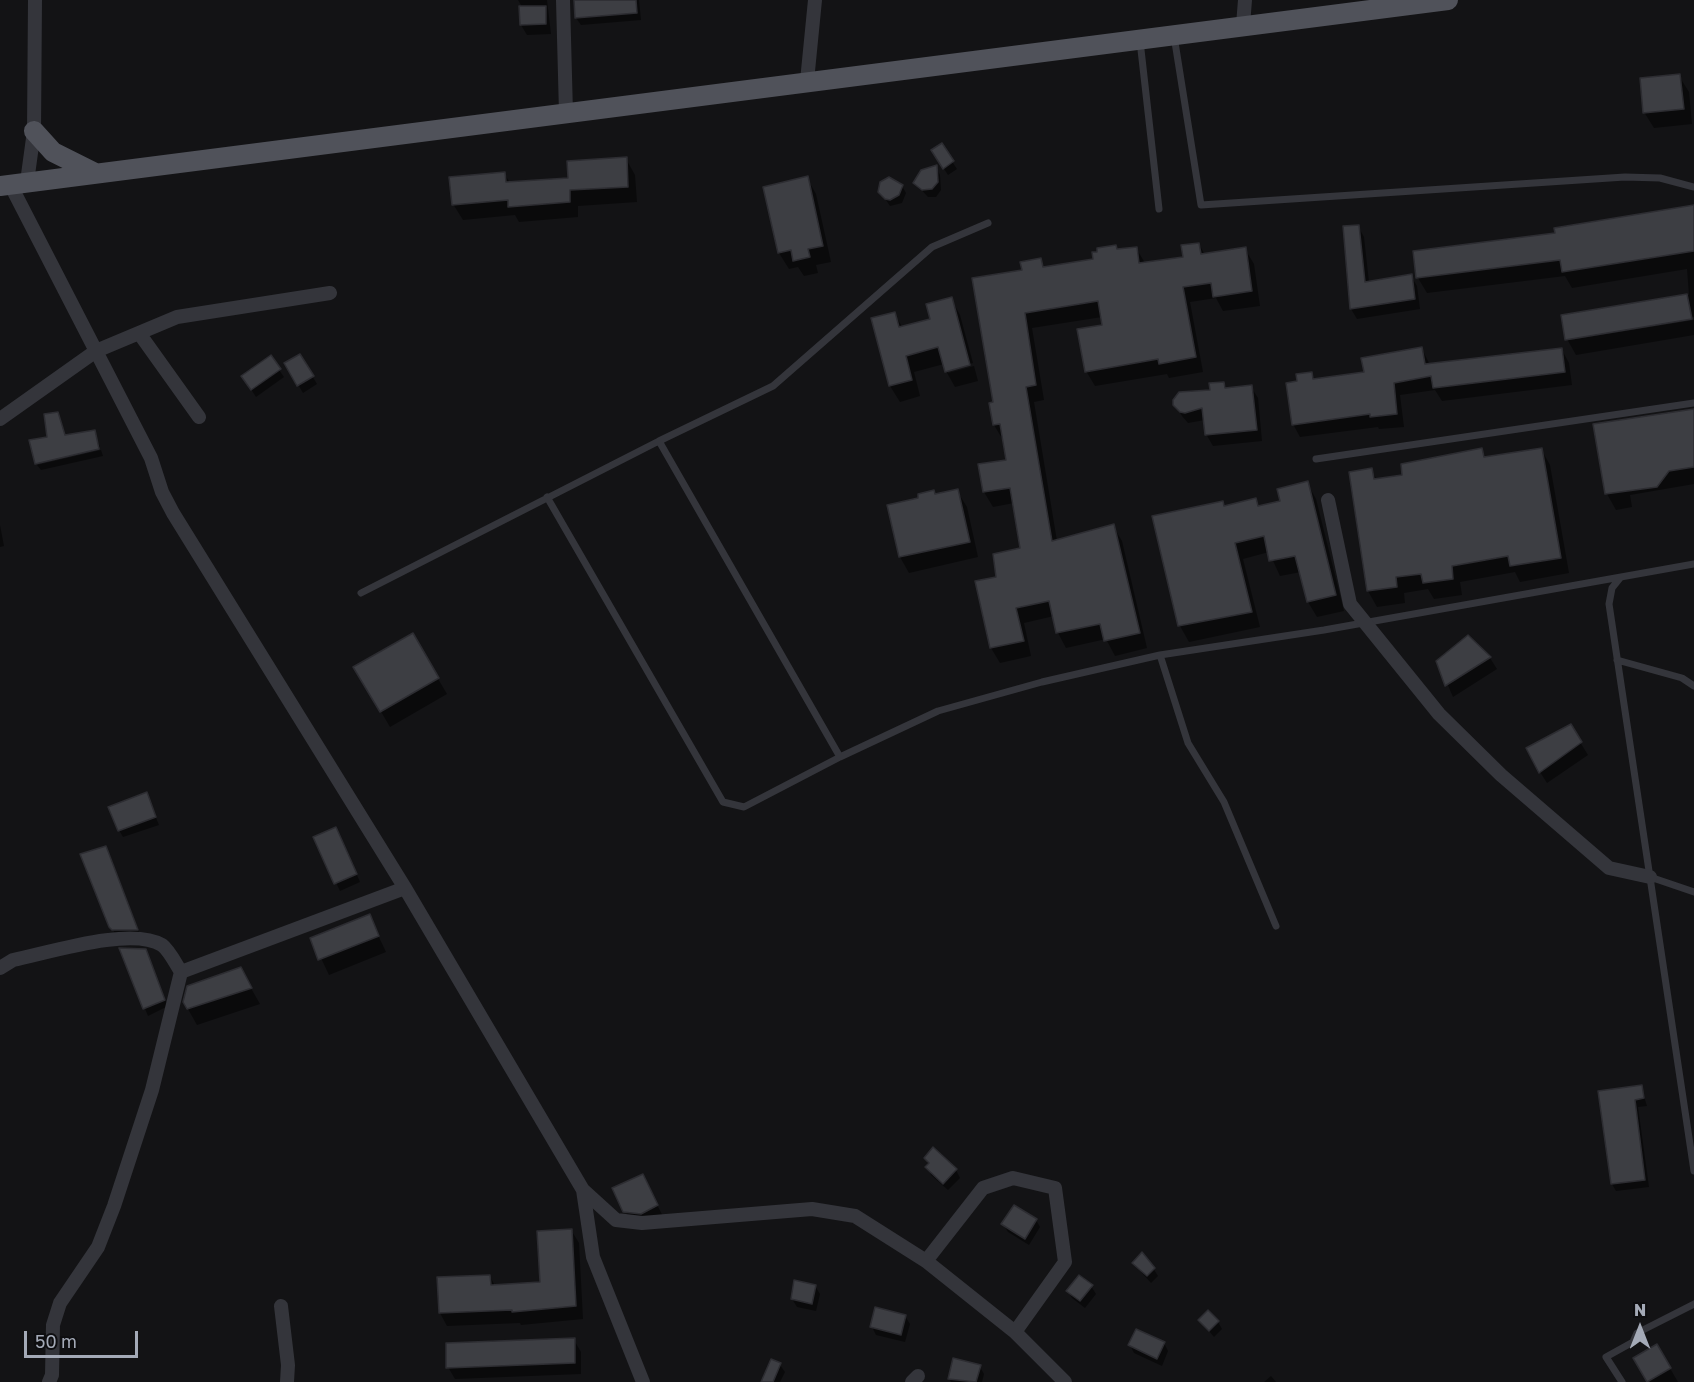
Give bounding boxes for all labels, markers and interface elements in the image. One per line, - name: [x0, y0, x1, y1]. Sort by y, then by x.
- north arrow: [1610, 1298, 1670, 1358]
- text: N: [1634, 1300, 1646, 1320]
- scale bar: [27, 1319, 141, 1357]
- text: 50 m: [35, 1330, 77, 1352]

